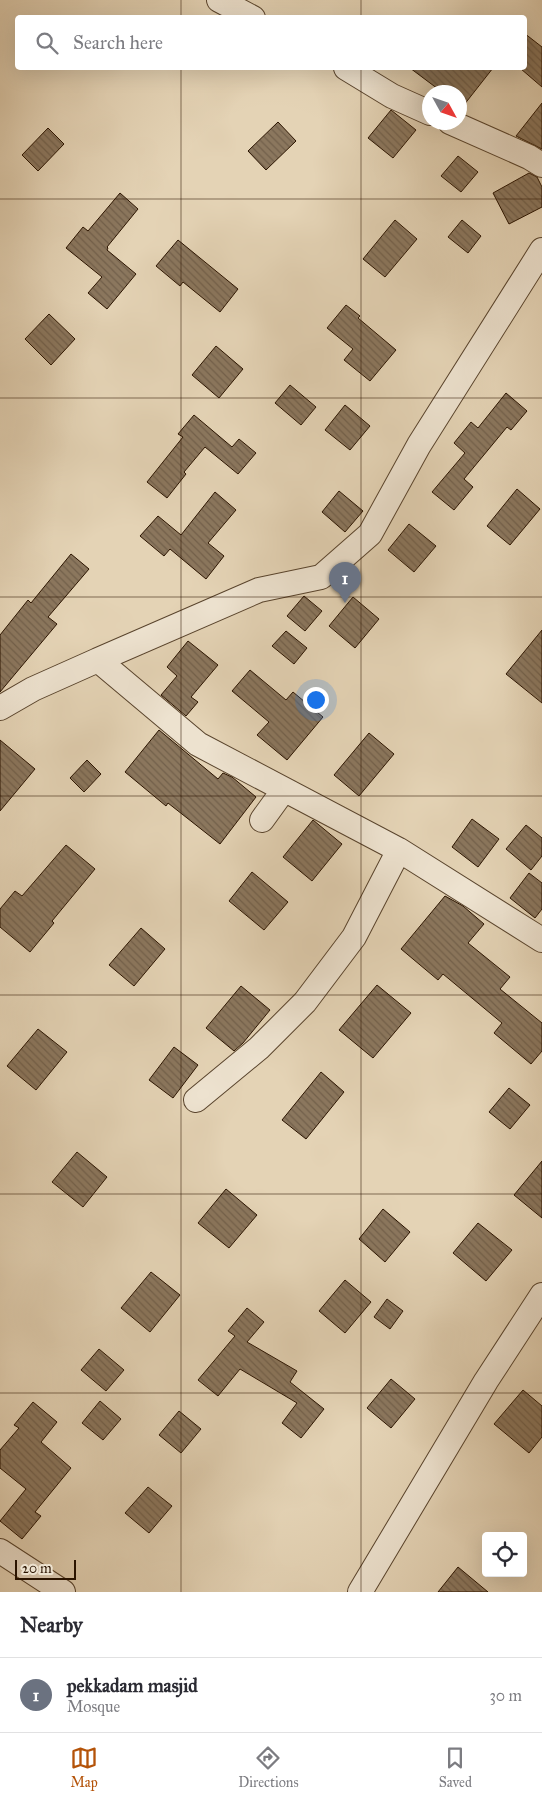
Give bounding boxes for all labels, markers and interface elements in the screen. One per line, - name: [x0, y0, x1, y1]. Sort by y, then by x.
- search box: [15, 15, 527, 70]
- icon: search: [33, 29, 61, 57]
- text: Search here: [73, 31, 163, 54]
- north arrow: [422, 85, 467, 130]
- pin: 1: [329, 562, 361, 603]
- your location: [303, 687, 329, 713]
- map controls: [482, 1532, 527, 1577]
- button: locate: [482, 1532, 527, 1577]
- scale bar: [15, 1557, 76, 1580]
- text: 20 m: [22, 1560, 52, 1577]
- text: Nearby: [20, 1612, 83, 1638]
- text: pekkadam masjid: [67, 1674, 198, 1697]
- text: 1: [33, 1686, 39, 1705]
- text: 30 m: [489, 1686, 522, 1705]
- text: Mosque: [67, 1697, 120, 1716]
- tab: Map: [70, 1744, 98, 1791]
- tab: Directions: [238, 1744, 299, 1791]
- tab: Saved: [439, 1744, 472, 1791]

